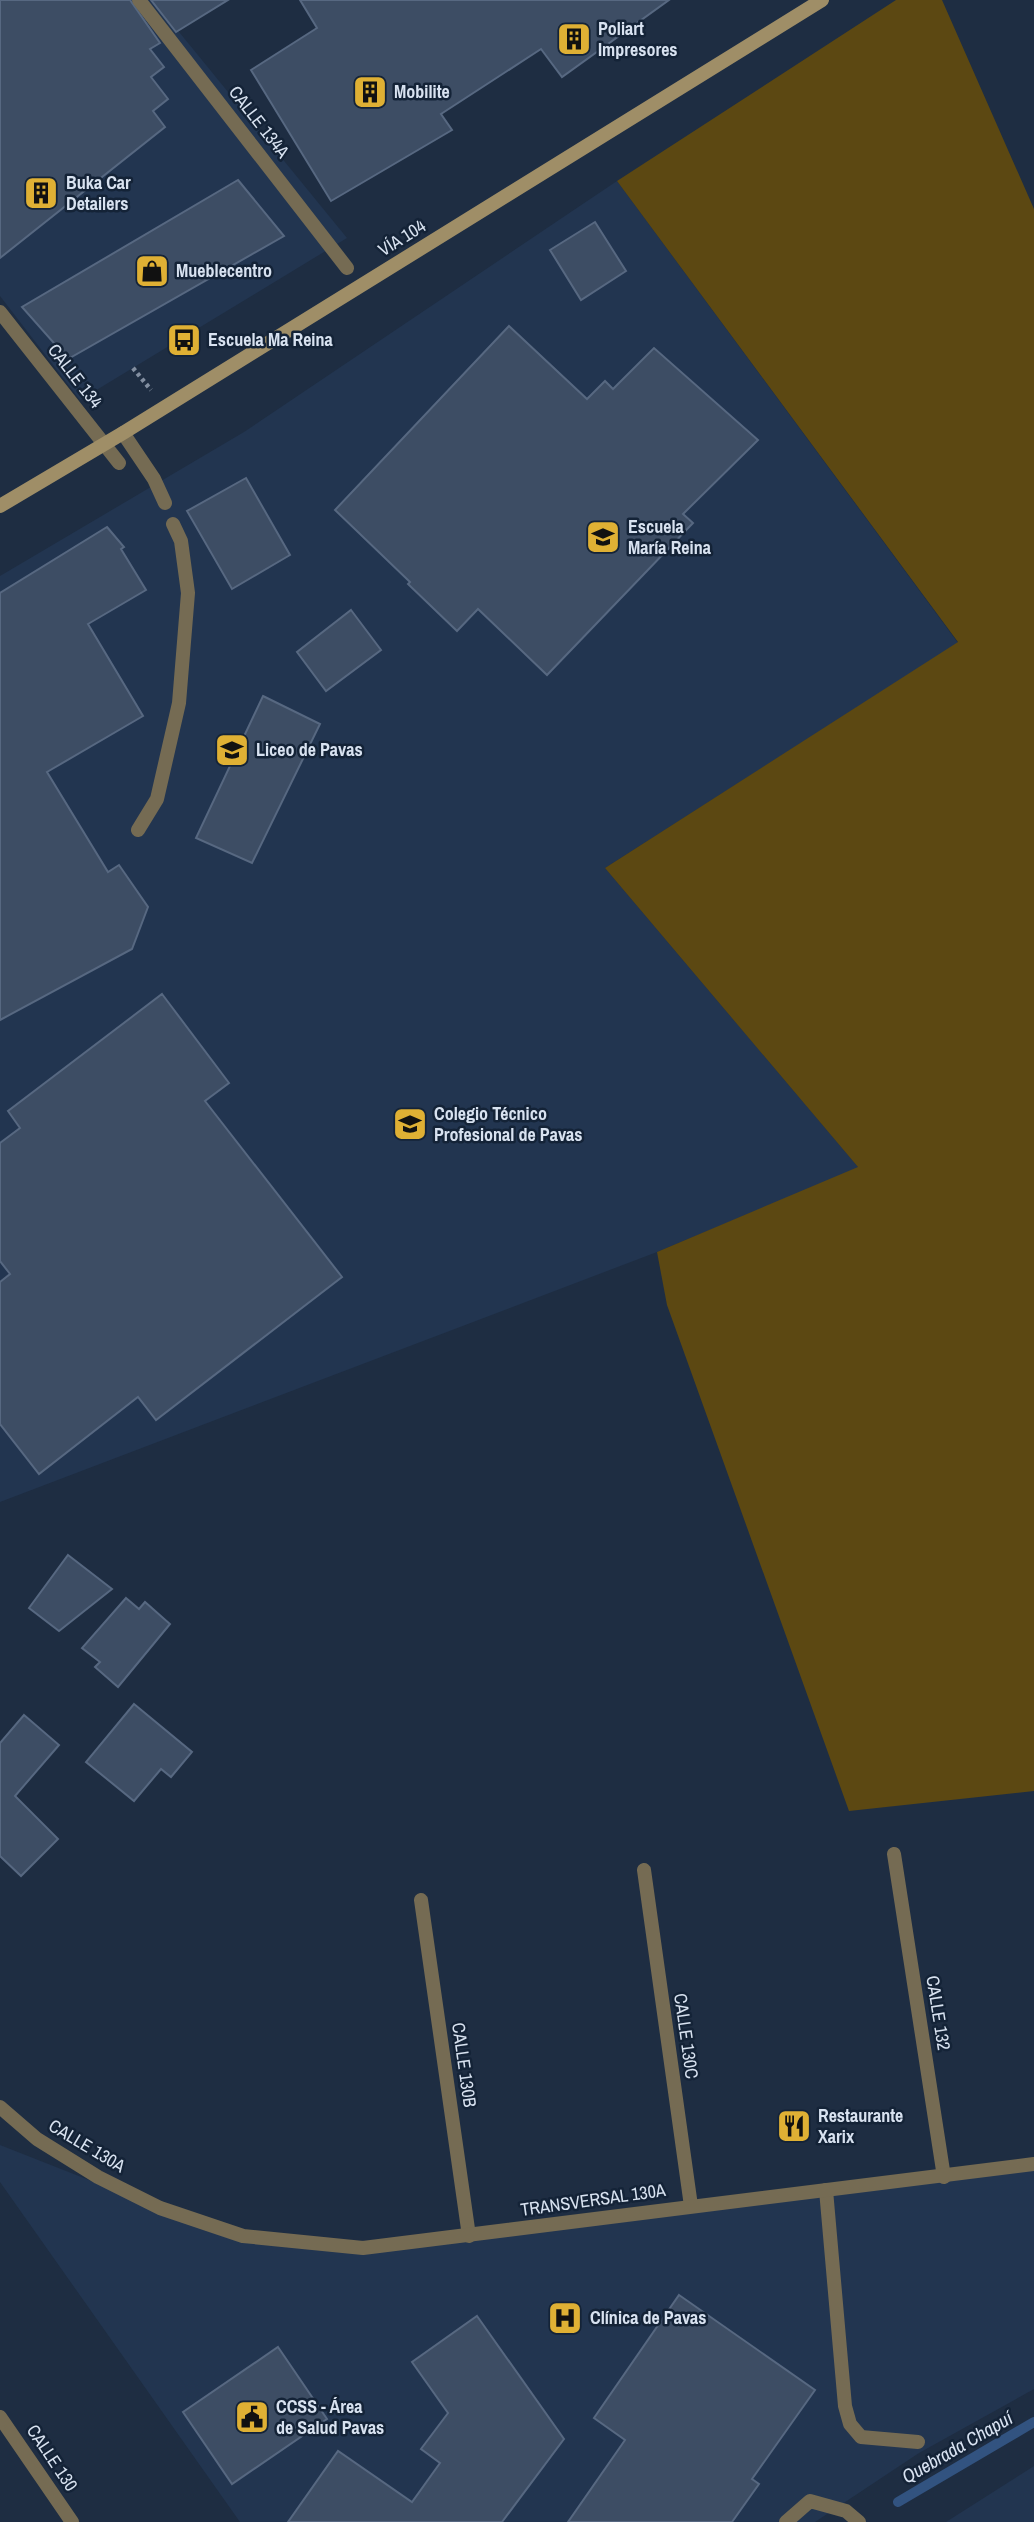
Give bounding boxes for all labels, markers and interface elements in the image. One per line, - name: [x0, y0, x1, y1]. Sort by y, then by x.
- place label: Poliart Impresores: [598, 16, 678, 62]
- building icon: Poliart Impresores: [555, 20, 593, 58]
- building icon: Mobilite: [351, 73, 389, 111]
- place label: Mobilite: [394, 79, 450, 104]
- street label: CALLE 134A: [223, 80, 296, 163]
- place label: Buka Car Detailers: [66, 170, 131, 216]
- building icon: Buka Car Detailers: [22, 174, 60, 212]
- street label: VÍA 104: [373, 213, 430, 262]
- shop icon: Mueblecentro: [133, 252, 171, 290]
- place label: Mueblecentro: [176, 258, 272, 283]
- bus stop icon: Escuela Ma Reina: [165, 321, 203, 359]
- place label: Escuela Ma Reina: [208, 327, 333, 352]
- street label: CALLE 134: [42, 338, 108, 413]
- place label: Escuela María Reina: [628, 514, 712, 560]
- school or university icon: Escuela María Reina: [584, 518, 622, 556]
- school or university icon: Liceo de Pavas: [213, 731, 251, 769]
- place label: Liceo de Pavas: [256, 737, 363, 762]
- place label: Colegio Técnico Profesional de Pavas: [434, 1101, 583, 1147]
- school or university icon: Colegio Técnico Profesional de Pavas: [391, 1105, 429, 1143]
- street label: CALLE 132: [920, 1974, 957, 2052]
- street label: CALLE 130C: [668, 1992, 705, 2080]
- street label: CALLE 130B: [446, 2021, 483, 2109]
- place label: Restaurante Xarix: [818, 2103, 903, 2149]
- restaurant icon: Restaurante Xarix: [775, 2107, 813, 2145]
- street label: CALLE 130A: [44, 2113, 130, 2178]
- street label: TRANSVERSAL 130A: [519, 2177, 667, 2222]
- hospital icon: Clínica de Pavas: [546, 2299, 584, 2337]
- place label: Clínica de Pavas: [590, 2305, 707, 2330]
- place label: CCSS - Área de Salud Pavas: [276, 2394, 384, 2440]
- public building icon: CCSS - Área de Salud Pavas: [233, 2398, 271, 2436]
- water label: Quebrada Chapuí: [897, 2404, 1019, 2489]
- street label: CALLE 130: [21, 2419, 84, 2496]

